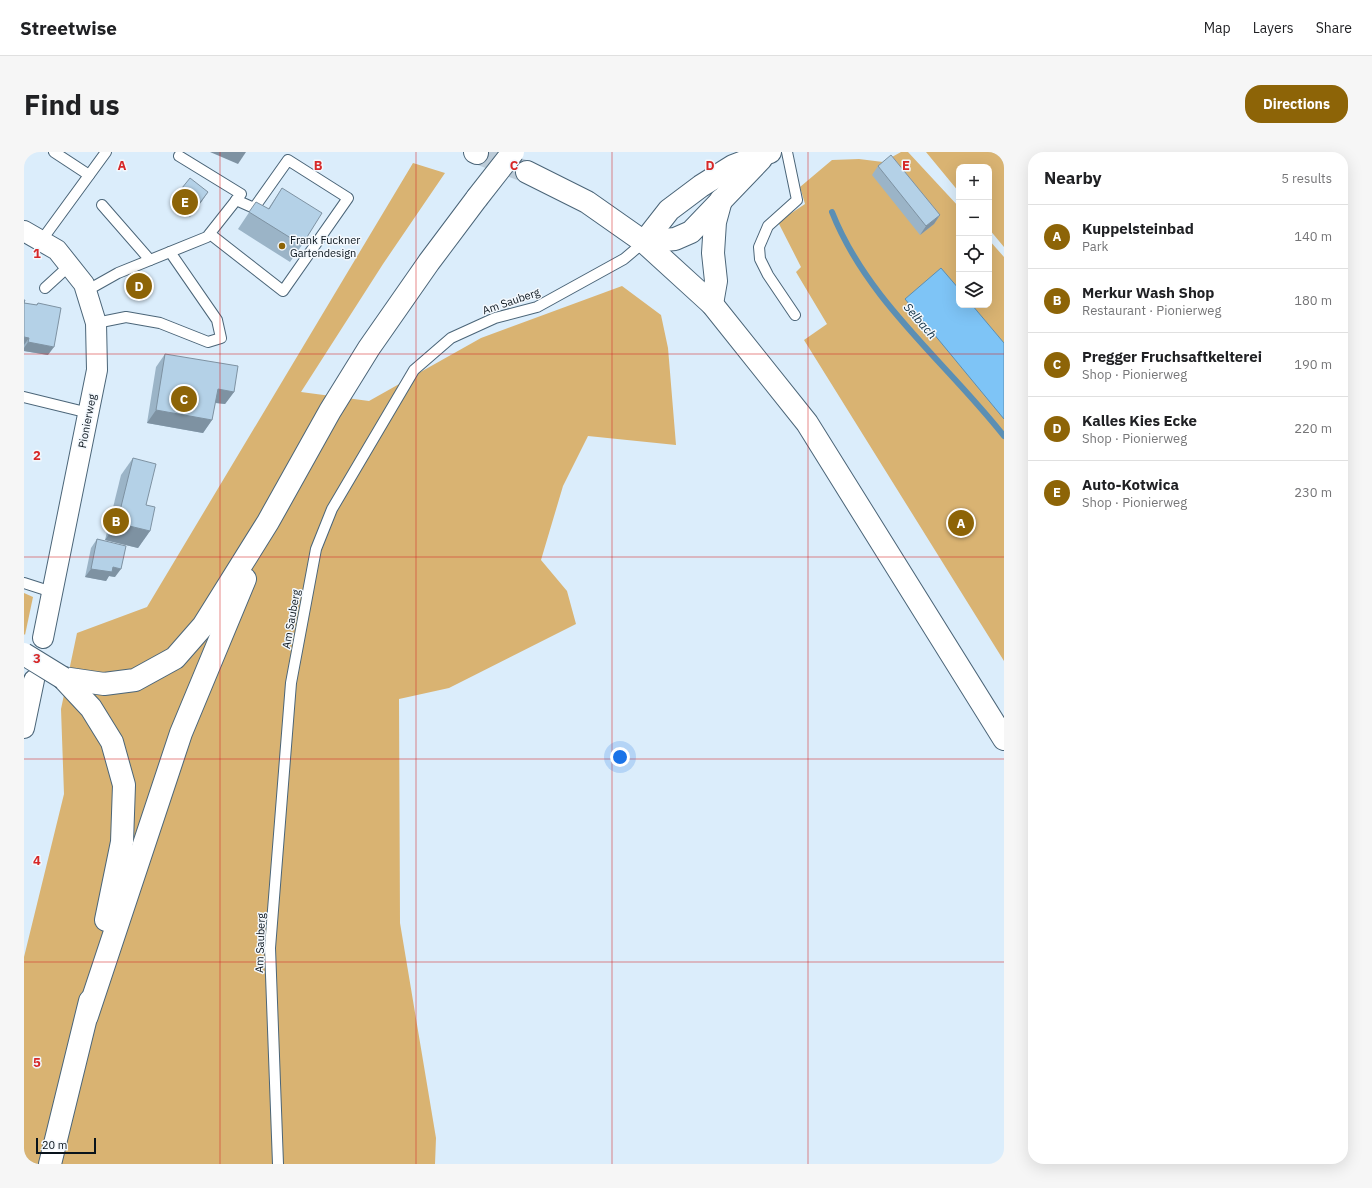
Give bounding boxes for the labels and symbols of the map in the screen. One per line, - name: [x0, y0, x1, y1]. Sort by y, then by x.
- text: A: [118, 157, 127, 174]
- text: B: [314, 157, 323, 174]
- text: C: [510, 157, 519, 174]
- text: D: [705, 157, 715, 174]
- text: E: [902, 157, 910, 174]
- pin: E: [172, 187, 198, 217]
- place label: Frank Fuckner Gartendesign: [290, 233, 360, 260]
- marker: Frank Fuckner Gartendesign: [277, 241, 287, 251]
- text: 1: [33, 245, 41, 262]
- pin: D: [126, 271, 152, 301]
- street label: Am Sauberg: [480, 285, 542, 317]
- water label: Selbach: [901, 300, 940, 342]
- pin: C: [171, 384, 197, 414]
- street label: Pionierweg: [75, 393, 99, 449]
- text: 2: [33, 447, 41, 464]
- pin: B: [103, 506, 129, 536]
- pin: A: [948, 508, 974, 538]
- street label: Am Sauberg: [279, 588, 303, 650]
- text: 3: [33, 650, 41, 667]
- your location: [610, 747, 630, 767]
- text: 4: [33, 852, 41, 869]
- street label: Am Sauberg: [252, 913, 268, 973]
- text: 5: [33, 1054, 41, 1071]
- scale bar: [36, 1136, 96, 1155]

